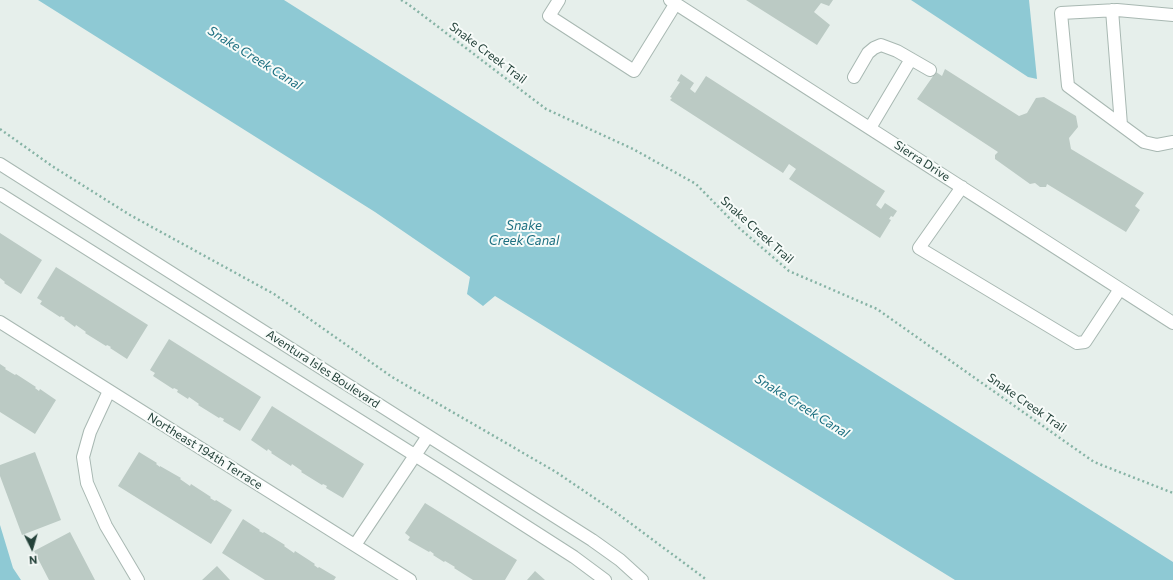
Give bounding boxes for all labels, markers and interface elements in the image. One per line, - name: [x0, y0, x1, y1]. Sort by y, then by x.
- street label: Snake Creek Trail: [446, 19, 530, 87]
- water label: Snake Creek Canal: [205, 23, 305, 93]
- street label: Sierra Drive: [891, 138, 953, 184]
- street label: Snake Creek Trail: [718, 194, 796, 266]
- water label: Snake Creek Canal: [489, 218, 559, 249]
- street label: Aventura Isles Boulevard: [264, 327, 382, 411]
- street label: Snake Creek Trail: [985, 370, 1069, 436]
- water label: Snake Creek Canal: [752, 371, 852, 441]
- street label: Northeast 194th Terrace: [145, 410, 265, 492]
- north arrow: [12, 528, 52, 568]
- text: N: [28, 554, 38, 567]

